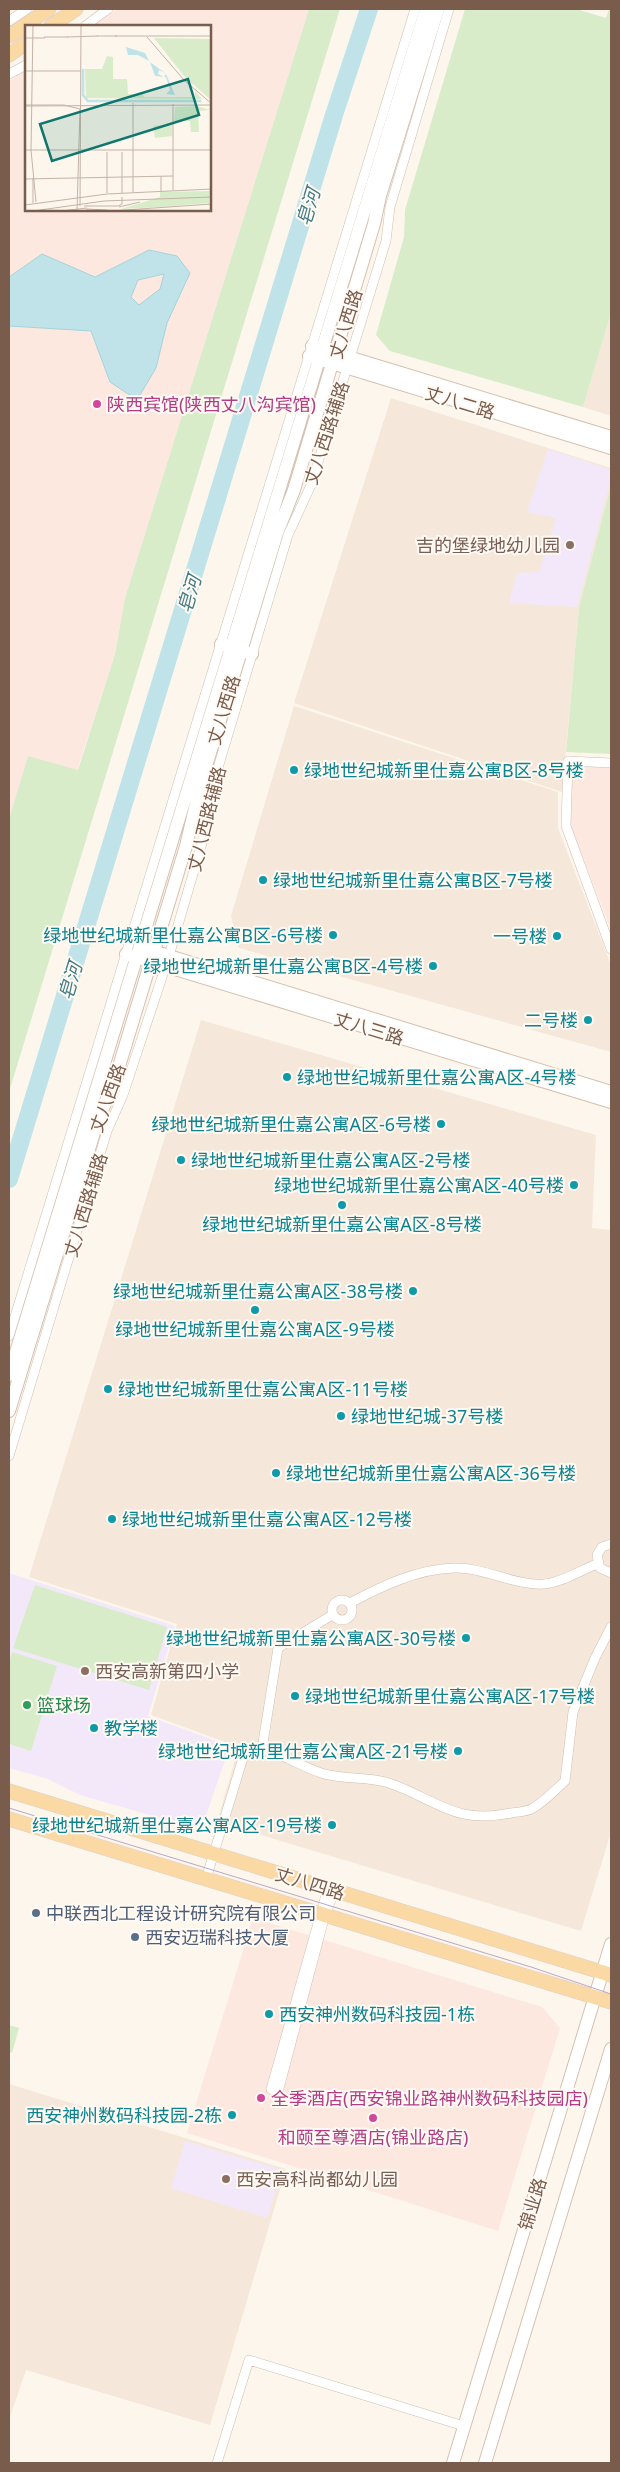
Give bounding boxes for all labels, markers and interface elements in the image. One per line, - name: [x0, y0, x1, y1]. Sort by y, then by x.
- inset map: [25, 25, 211, 211]
- water label: 皂河: [290, 181, 327, 229]
- street label: 丈八西路: [323, 286, 367, 362]
- street label: 丈八西路辅路: [298, 378, 354, 488]
- street label: 丈八二路: [422, 380, 498, 424]
- place label: 陕西宾馆(陕西丈八沟宾馆): [107, 392, 316, 416]
- marker: 陕西宾馆(陕西丈八沟宾馆): [91, 398, 103, 410]
- place label: 吉的堡绿地幼儿园: [416, 533, 560, 557]
- marker: 吉的堡绿地幼儿园: [564, 539, 576, 551]
- water label: 皂河: [171, 568, 208, 616]
- street label: 丈八西路: [201, 672, 245, 748]
- place label: 绿地世纪城新里仕嘉公寓B区-8号楼: [304, 758, 584, 782]
- street label: 丈八西路辅路: [181, 764, 231, 874]
- marker: 绿地世纪城新里仕嘉公寓B区-8号楼: [288, 764, 300, 776]
- place label: 绿地世纪城新里仕嘉公寓B区-7号楼: [273, 868, 553, 892]
- marker: 绿地世纪城新里仕嘉公寓B区-7号楼: [257, 874, 269, 886]
- place label: 绿地世纪城新里仕嘉公寓B区-6号楼: [43, 923, 323, 947]
- place label: 一号楼: [493, 924, 547, 948]
- marker: 绿地世纪城新里仕嘉公寓B区-6号楼: [327, 929, 339, 941]
- marker: 一号楼: [551, 930, 563, 942]
- place label: 绿地世纪城新里仕嘉公寓B区-4号楼: [143, 954, 423, 978]
- water label: 皂河: [52, 955, 89, 1003]
- marker: 绿地世纪城新里仕嘉公寓B区-4号楼: [427, 960, 439, 972]
- street label: 丈八三路: [331, 1006, 407, 1050]
- place label: 二号楼: [524, 1008, 578, 1032]
- marker: 二号楼: [582, 1014, 594, 1026]
- street label: 丈八西路: [83, 1060, 131, 1136]
- place label: 绿地世纪城新里仕嘉公寓A区-4号楼: [297, 1065, 577, 1089]
- marker: 绿地世纪城新里仕嘉公寓A区-4号楼: [281, 1071, 293, 1083]
- place label: 绿地世纪城新里仕嘉公寓A区-6号楼: [151, 1112, 431, 1136]
- marker: 绿地世纪城新里仕嘉公寓A区-6号楼: [435, 1118, 447, 1130]
- place label: 绿地世纪城新里仕嘉公寓A区-2号楼: [191, 1148, 471, 1172]
- street label: 丈八西路辅路: [58, 1150, 112, 1260]
- marker: 绿地世纪城新里仕嘉公寓A区-2号楼: [175, 1154, 187, 1166]
- place label: 绿地世纪城新里仕嘉公寓A区-40号楼: [274, 1173, 564, 1197]
- marker: 绿地世纪城新里仕嘉公寓A区-40号楼: [568, 1179, 580, 1191]
- marker: 绿地世纪城新里仕嘉公寓A区-8号楼: [336, 1199, 348, 1211]
- place label: 绿地世纪城新里仕嘉公寓A区-8号楼: [202, 1212, 482, 1236]
- place label: 绿地世纪城新里仕嘉公寓A区-38号楼: [113, 1279, 403, 1303]
- marker: 绿地世纪城新里仕嘉公寓A区-38号楼: [407, 1285, 419, 1297]
- marker: 绿地世纪城新里仕嘉公寓A区-9号楼: [249, 1304, 261, 1316]
- place label: 绿地世纪城新里仕嘉公寓A区-9号楼: [115, 1317, 395, 1341]
- place label: 绿地世纪城新里仕嘉公寓A区-11号楼: [118, 1377, 408, 1401]
- marker: 绿地世纪城新里仕嘉公寓A区-11号楼: [102, 1383, 114, 1395]
- place label: 绿地世纪城-37号楼: [351, 1404, 503, 1428]
- marker: 绿地世纪城-37号楼: [335, 1410, 347, 1422]
- place label: 绿地世纪城新里仕嘉公寓A区-36号楼: [286, 1461, 576, 1485]
- marker: 绿地世纪城新里仕嘉公寓A区-36号楼: [270, 1467, 282, 1479]
- place label: 绿地世纪城新里仕嘉公寓A区-12号楼: [122, 1507, 412, 1531]
- marker: 绿地世纪城新里仕嘉公寓A区-12号楼: [106, 1513, 118, 1525]
- place label: 绿地世纪城新里仕嘉公寓A区-30号楼: [166, 1626, 456, 1650]
- marker: 绿地世纪城新里仕嘉公寓A区-30号楼: [460, 1632, 472, 1644]
- place label: 西安高新第四小学: [95, 1659, 239, 1683]
- marker: 西安高新第四小学: [79, 1665, 91, 1677]
- place label: 绿地世纪城新里仕嘉公寓A区-17号楼: [305, 1684, 595, 1708]
- marker: 绿地世纪城新里仕嘉公寓A区-17号楼: [289, 1690, 301, 1702]
- place label: 篮球场: [37, 1693, 91, 1717]
- marker: 篮球场: [21, 1699, 33, 1711]
- place label: 教学楼: [104, 1716, 158, 1740]
- marker: 教学楼: [88, 1722, 100, 1734]
- place label: 绿地世纪城新里仕嘉公寓A区-21号楼: [158, 1739, 448, 1763]
- marker: 绿地世纪城新里仕嘉公寓A区-21号楼: [452, 1745, 464, 1757]
- place label: 绿地世纪城新里仕嘉公寓A区-19号楼: [32, 1813, 322, 1837]
- marker: 绿地世纪城新里仕嘉公寓A区-19号楼: [326, 1819, 338, 1831]
- street label: 丈八四路: [272, 1861, 348, 1905]
- place label: 中联西北工程设计研究院有限公司: [46, 1901, 316, 1925]
- marker: 中联西北工程设计研究院有限公司: [30, 1907, 42, 1919]
- place label: 西安迈瑞科技大厦: [145, 1925, 289, 1949]
- marker: 西安迈瑞科技大厦: [129, 1931, 141, 1943]
- place label: 西安神州数码科技园-1栋: [279, 2002, 475, 2026]
- marker: 西安神州数码科技园-1栋: [263, 2008, 275, 2020]
- place label: 全季酒店(西安锦业路神州数码科技园店): [271, 2086, 588, 2110]
- marker: 全季酒店(西安锦业路神州数码科技园店): [255, 2092, 267, 2104]
- place label: 西安神州数码科技园-2栋: [26, 2103, 222, 2127]
- marker: 西安神州数码科技园-2栋: [226, 2109, 238, 2121]
- marker: 和颐至尊酒店(锦业路店): [367, 2112, 379, 2124]
- place label: 和颐至尊酒店(锦业路店): [278, 2125, 468, 2149]
- place label: 西安高科尚都幼儿园: [236, 2167, 398, 2191]
- marker: 西安高科尚都幼儿园: [220, 2173, 232, 2185]
- street label: 锦业路: [513, 2175, 551, 2233]

